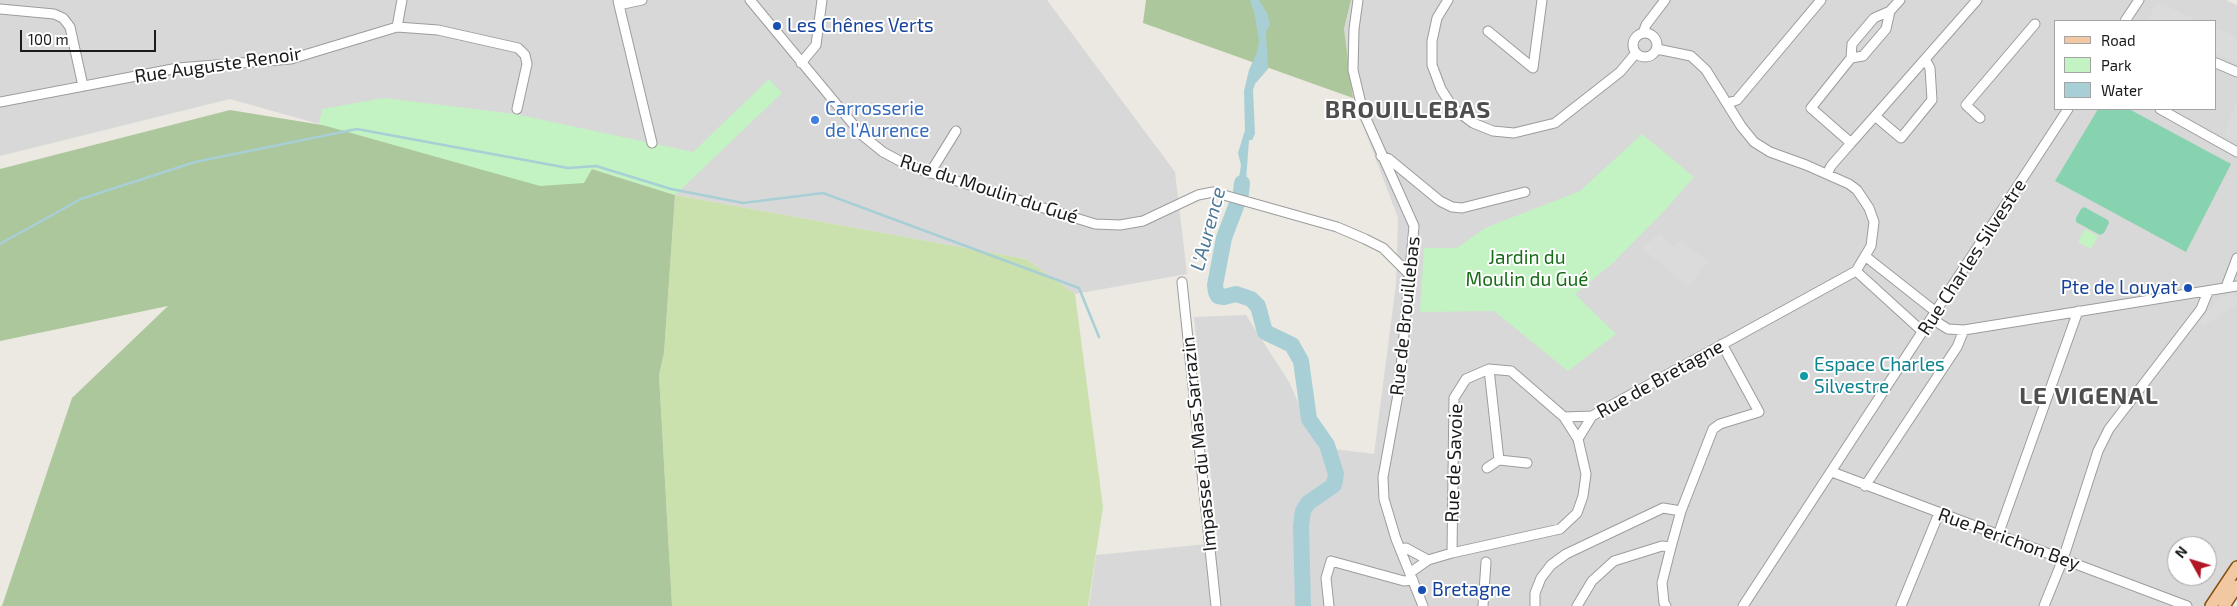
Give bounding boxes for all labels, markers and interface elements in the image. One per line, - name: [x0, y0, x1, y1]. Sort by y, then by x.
- place label: Les Chênes Verts: [787, 15, 934, 37]
- scale bar: [22, 20, 159, 52]
- marker: Les Chênes Verts: [771, 20, 783, 32]
- legend: [2054, 20, 2217, 110]
- text: 100 m: [28, 30, 69, 48]
- text: Road: [2101, 31, 2136, 49]
- street label: Rue Auguste Renoir: [133, 42, 303, 88]
- text: Park: [2101, 56, 2132, 74]
- text: Water: [2101, 81, 2143, 99]
- district label: BROUILLEBAS: [1323, 96, 1493, 124]
- place label: Carrosserie de l'Aurence: [825, 98, 929, 142]
- marker: Carrosserie de l'Aurence: [809, 114, 821, 126]
- street label: Rue du Moulin du Gué: [897, 149, 1081, 229]
- street label: Rue Charles Silvestre: [1913, 175, 2031, 339]
- water label: L'Aurence: [1185, 184, 1231, 274]
- street label: Rue de Brouillebas: [1385, 235, 1425, 397]
- park label: Jardin du Moulin du Gué: [1466, 247, 1588, 291]
- place label: Pte de Louyat: [2061, 277, 2178, 299]
- marker: Pte de Louyat: [2182, 282, 2194, 294]
- street label: Impasse du Mas Sarrazin: [1176, 335, 1222, 553]
- street label: Rue de Bretagne: [1593, 335, 1727, 423]
- place label: Espace Charles Silvestre: [1814, 354, 1945, 398]
- marker: Espace Charles Silvestre: [1798, 370, 1810, 382]
- district label: LE VIGENAL: [2018, 382, 2160, 410]
- street label: Rue de Savoie: [1441, 403, 1467, 523]
- street label: Rue Perichon Bey: [1935, 503, 2083, 575]
- north arrow: [2167, 536, 2217, 586]
- text: N: [2171, 543, 2191, 561]
- place label: Bretagne: [1432, 579, 1511, 601]
- marker: Bretagne: [1416, 584, 1428, 596]

